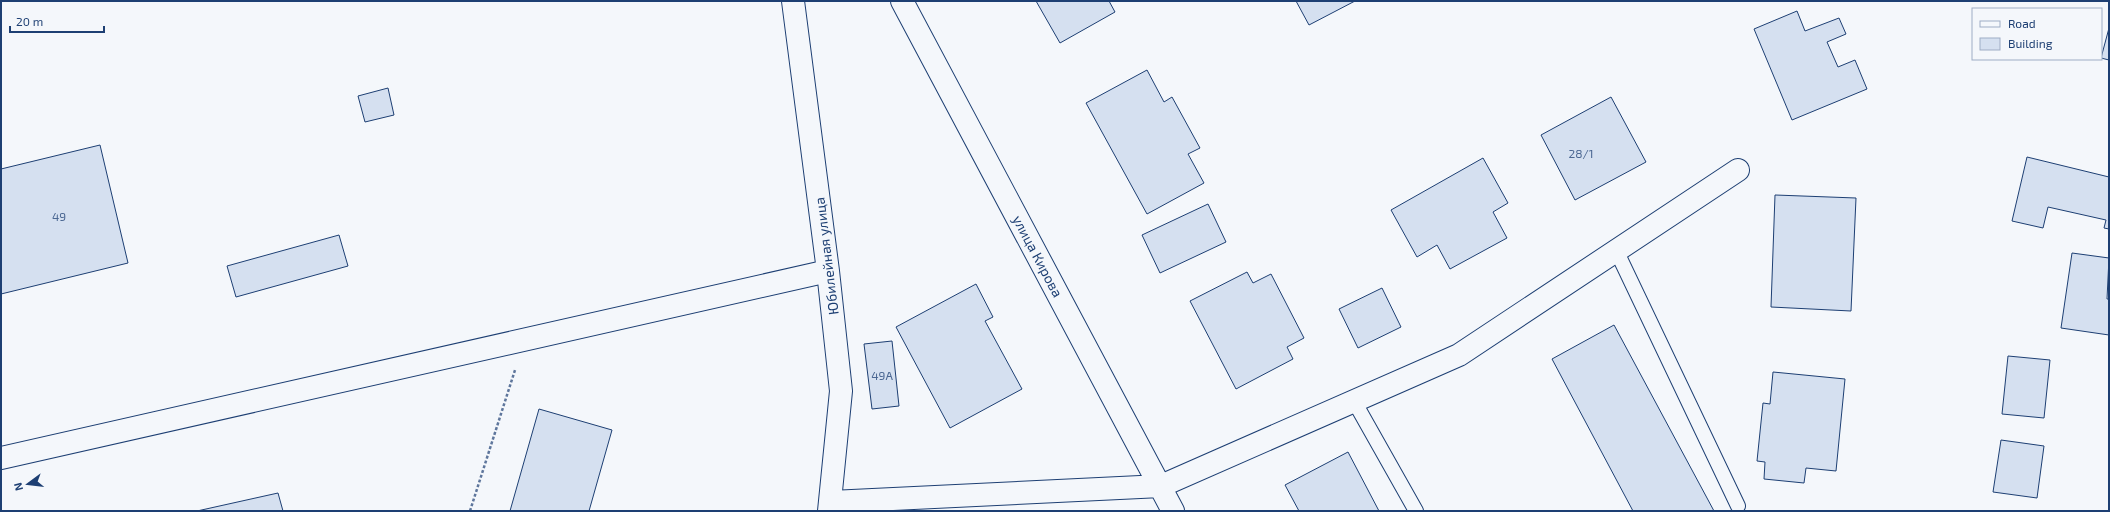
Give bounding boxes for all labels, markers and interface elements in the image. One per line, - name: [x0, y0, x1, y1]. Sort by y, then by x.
- scale bar: [10, 8, 104, 34]
- legend: [1972, 8, 2102, 60]
- text: 20 m: [16, 14, 43, 28]
- text: Road: [2008, 16, 2036, 30]
- text: Building: [2008, 36, 2053, 50]
- house number: 28/1: [1568, 146, 1594, 160]
- street label: Юбилейная улица: [810, 196, 842, 316]
- house number: 49: [52, 209, 66, 223]
- street label: улица Кирова: [1009, 212, 1067, 300]
- house number: 49А: [871, 368, 893, 382]
- north arrow: [8, 464, 48, 504]
- text: N: [11, 481, 25, 492]

